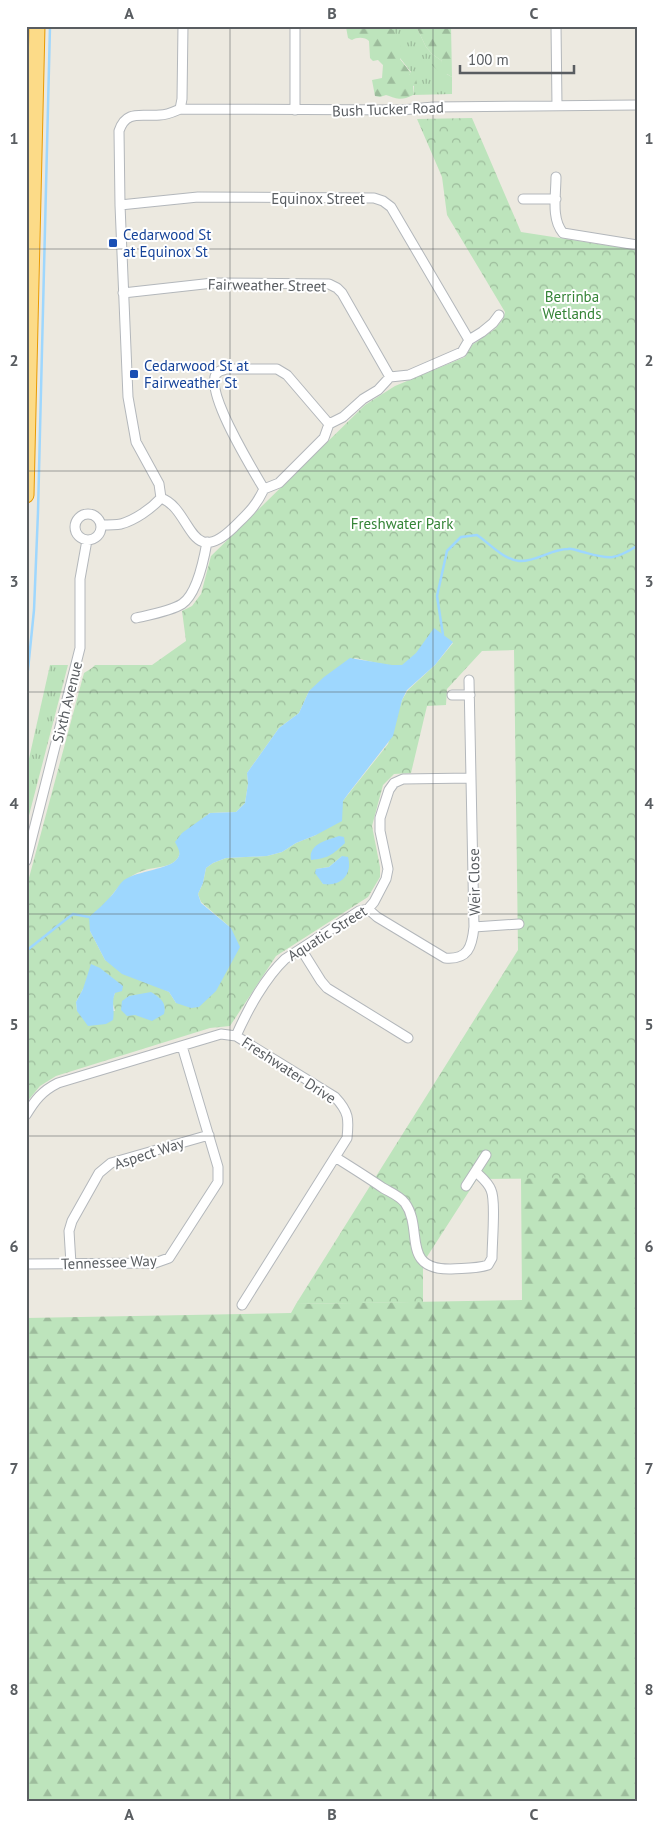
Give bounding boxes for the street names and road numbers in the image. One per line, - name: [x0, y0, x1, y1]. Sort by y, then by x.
- street label: Bush Tucker Road: [332, 98, 444, 120]
- street label: Equinox Street: [271, 189, 365, 208]
- street label: Fairweather Street: [208, 274, 326, 296]
- street label: Sixth Avenue: [48, 659, 86, 745]
- street label: Weir Close: [464, 848, 484, 916]
- street label: Aquatic Street: [284, 901, 370, 965]
- street label: Freshwater Drive: [238, 1032, 340, 1108]
- street label: Aspect Way: [112, 1133, 186, 1173]
- street label: Tennessee Way: [61, 1251, 157, 1273]

